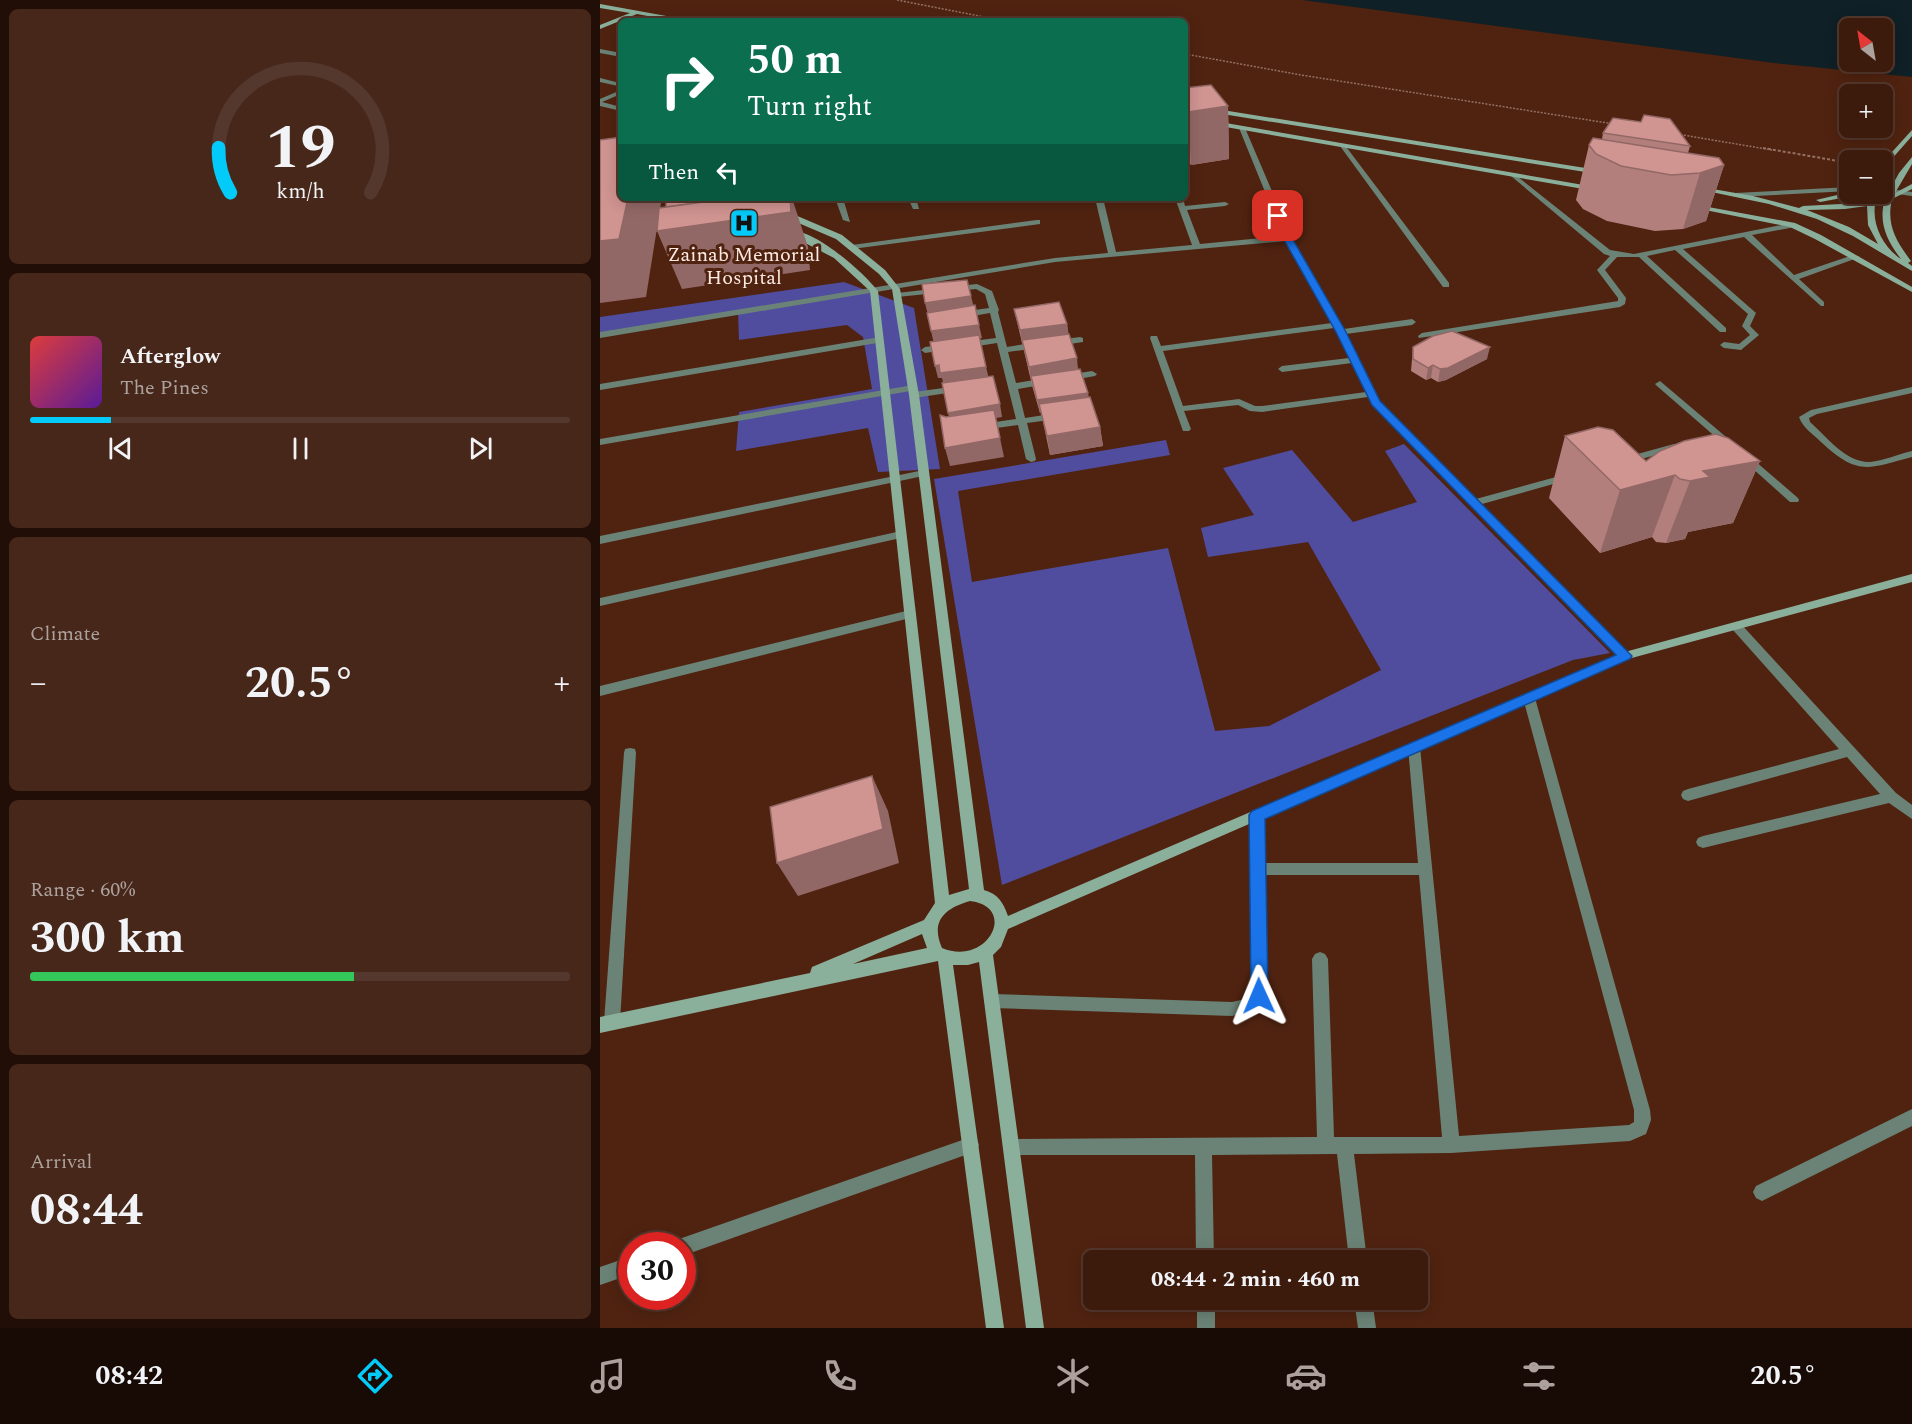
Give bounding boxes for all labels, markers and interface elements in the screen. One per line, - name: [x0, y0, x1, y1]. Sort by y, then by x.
- north arrow: [1839, 18, 1893, 72]
- map controls: [1839, 18, 1893, 204]
- text: 50 m: [747, 29, 842, 92]
- icon: right: [648, 42, 726, 120]
- button: +: [1839, 84, 1893, 138]
- text: Turn right: [747, 86, 872, 128]
- text: 19: [265, 102, 335, 197]
- button: −: [1839, 150, 1893, 204]
- text: Then: [648, 156, 699, 189]
- icon: left: [711, 156, 744, 189]
- text: km/h: [276, 176, 324, 209]
- pin: [1252, 190, 1303, 241]
- icon: arrive: [1261, 199, 1294, 232]
- hospital icon: Zainab Memorial Hospital: [728, 207, 760, 239]
- place label: Zainab Memorial Hospital: [668, 240, 821, 293]
- text: Afterglow: [120, 340, 220, 373]
- text: The Pines: [120, 373, 209, 403]
- icon: previous: [104, 432, 137, 465]
- icon: pause: [284, 432, 317, 465]
- icon: next: [464, 432, 497, 465]
- text: Climate: [30, 619, 100, 649]
- text: 20.5°: [245, 649, 355, 718]
- text: −: [30, 658, 47, 708]
- text: +: [553, 658, 570, 708]
- text: Range · 60%: [30, 875, 135, 905]
- text: 300 km: [30, 904, 185, 973]
- position arrow: [1227, 964, 1291, 1028]
- text: Arrival: [30, 1147, 92, 1177]
- text: 08:44: [30, 1176, 143, 1245]
- speed limit sign: 30: [618, 1232, 696, 1310]
- text: 08:44 · 2 min · 460 m: [1151, 1263, 1360, 1296]
- text: 08:42: [95, 1355, 163, 1397]
- icon: directions: [354, 1355, 396, 1397]
- icon: music: [587, 1355, 629, 1397]
- icon: phone: [819, 1355, 861, 1397]
- icon: climate: [1052, 1355, 1094, 1397]
- icon: car: [1285, 1355, 1327, 1397]
- icon: filters: [1518, 1355, 1560, 1397]
- text: 20.5°: [1750, 1355, 1817, 1397]

